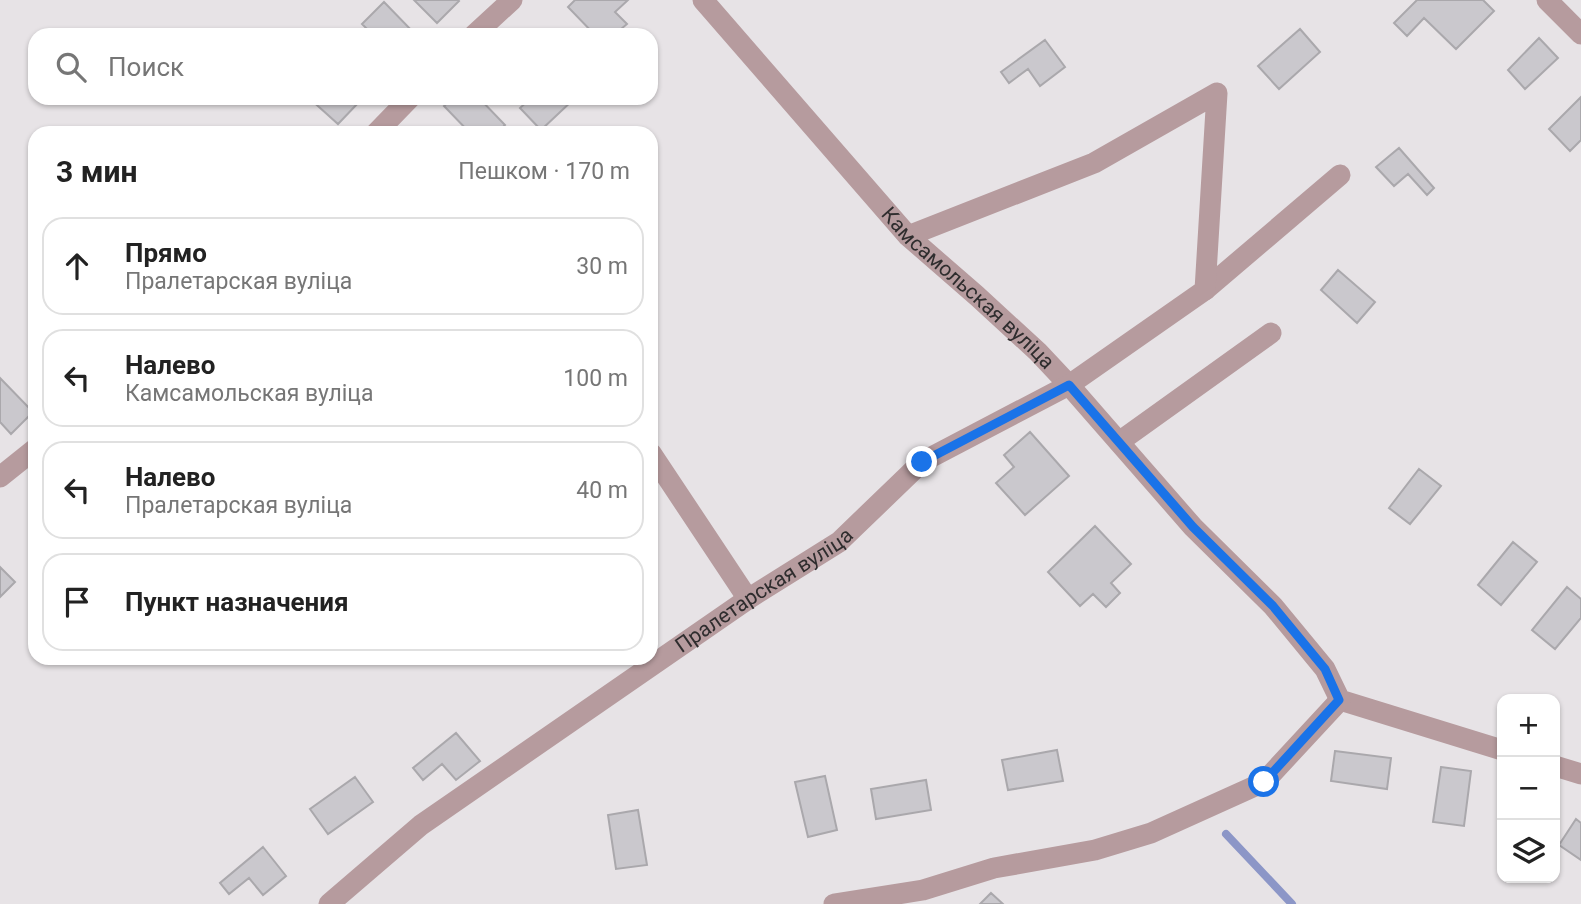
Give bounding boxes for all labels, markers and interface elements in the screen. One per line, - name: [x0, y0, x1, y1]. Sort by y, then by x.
- search box: [28, 28, 658, 105]
- icon: search: [52, 48, 90, 86]
- text: Поиск: [108, 52, 184, 82]
- text: 3 мин: [56, 154, 137, 189]
- text: Пешком · 170 m: [458, 158, 630, 185]
- street label: Камсамольская вуліца: [877, 202, 1060, 374]
- text: Прямо: [125, 238, 207, 268]
- icon: ahead: [58, 247, 96, 285]
- text: 30 m: [576, 253, 628, 280]
- text: Пралетарская вуліца: [125, 268, 352, 295]
- text: Налево: [125, 350, 215, 380]
- icon: left: [58, 359, 96, 397]
- text: 100 m: [563, 365, 628, 392]
- text: Камсамольская вуліца: [125, 380, 373, 407]
- route end: [906, 446, 937, 477]
- text: Налево: [125, 462, 215, 492]
- icon: left: [58, 471, 96, 509]
- text: 40 m: [576, 477, 628, 504]
- text: Пралетарская вуліца: [125, 492, 352, 519]
- street label: Пралетарская вуліца: [671, 523, 858, 658]
- icon: arrive: [58, 583, 96, 621]
- text: Пункт назначения: [125, 587, 349, 617]
- map controls: [1497, 694, 1560, 883]
- button: +: [1497, 694, 1560, 757]
- button: −: [1497, 757, 1560, 820]
- route start: [1248, 766, 1279, 797]
- button: layers: [1497, 820, 1560, 883]

